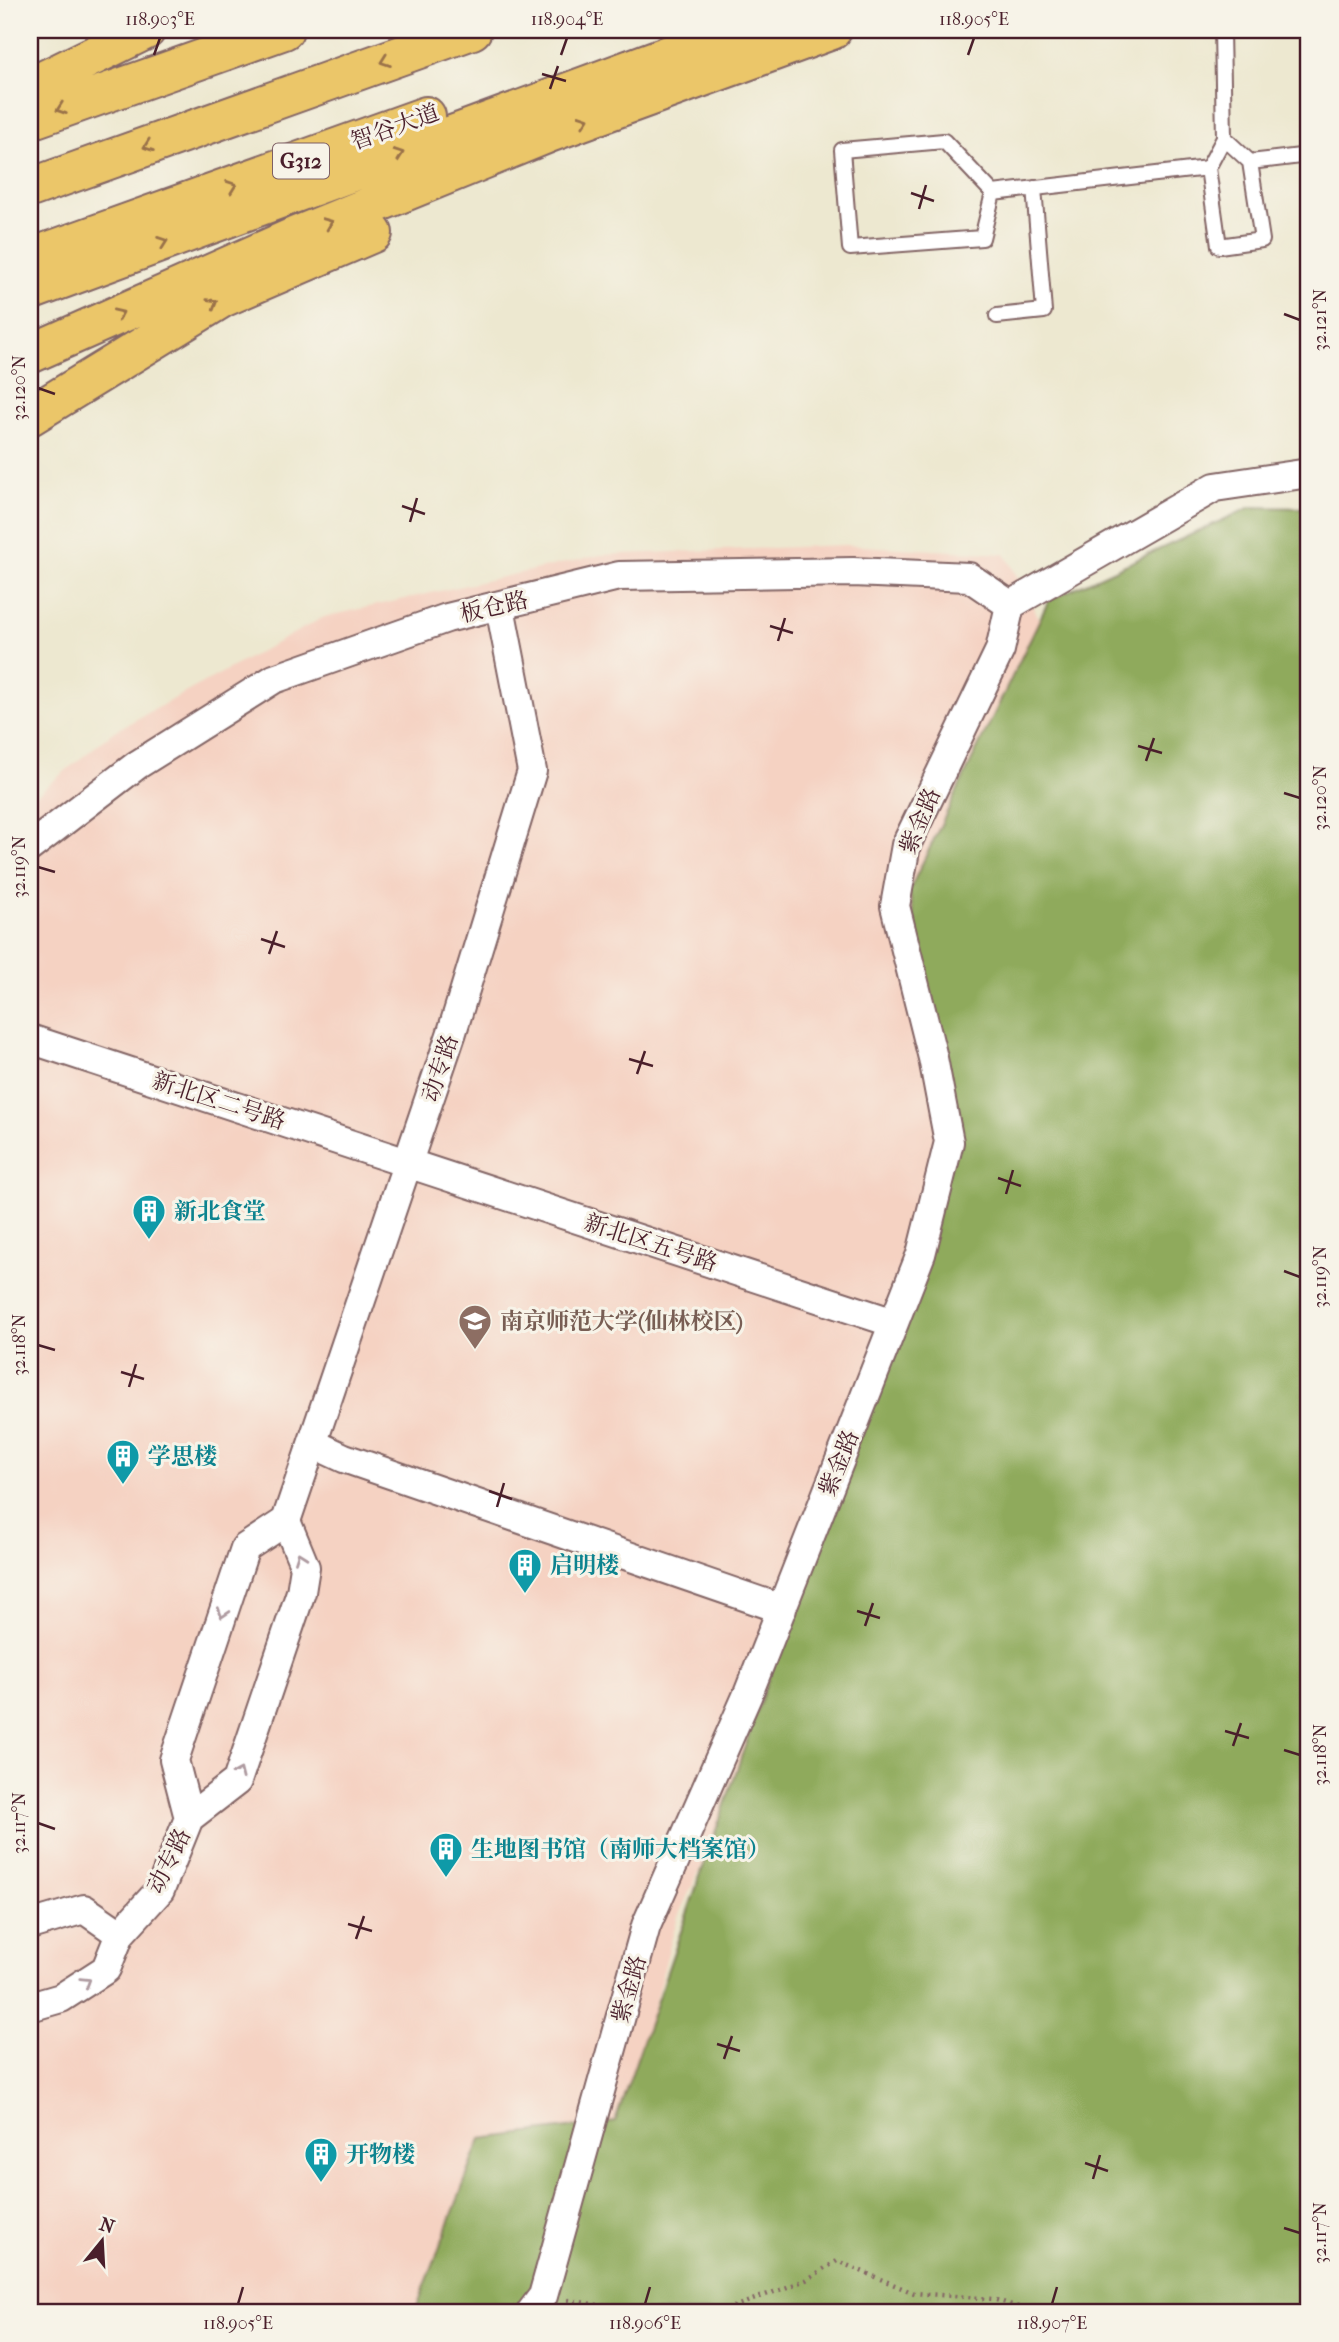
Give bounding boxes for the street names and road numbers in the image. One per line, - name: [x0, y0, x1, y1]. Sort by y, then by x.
- street label: 智谷大道: [347, 99, 443, 155]
- road number: G312: [273, 144, 329, 178]
- street label: 板仓路: [457, 586, 531, 628]
- street label: 紫金路: [894, 784, 946, 858]
- street label: 动专路: [416, 1031, 464, 1105]
- street label: 新北区二号路: [149, 1067, 289, 1135]
- street label: 新北区五号路: [581, 1209, 721, 1277]
- street label: 紫金路: [814, 1426, 864, 1500]
- street label: 动专路: [142, 1824, 196, 1898]
- street label: 紫金路: [607, 1952, 651, 2026]

